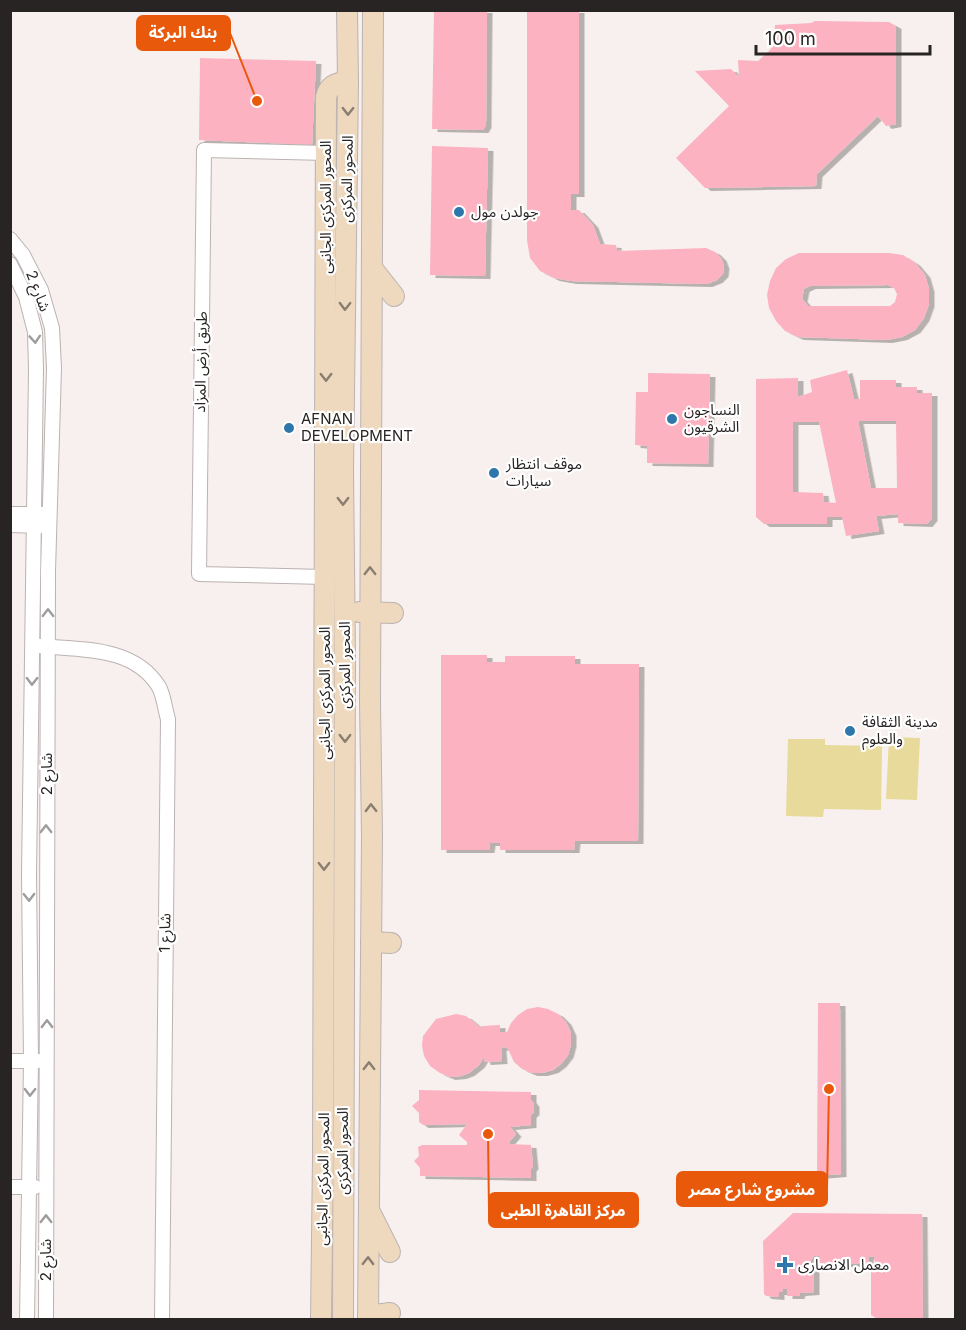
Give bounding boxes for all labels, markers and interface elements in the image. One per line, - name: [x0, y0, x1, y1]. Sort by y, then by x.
- callout: بنك البركة: [137, 16, 230, 50]
- scale bar: [756, 18, 930, 56]
- text: بنك البركة: [149, 22, 217, 42]
- text: 100 m: [765, 28, 816, 49]
- one-way arrow: [342, 106, 354, 115]
- street label: المحور المركزى: [336, 135, 357, 223]
- street label: المحور المركزى الجانبى: [316, 140, 335, 274]
- place label: جولدن مول: [471, 202, 539, 221]
- marker: جولدن مول: [452, 205, 466, 219]
- street label: شارع 2: [19, 268, 55, 315]
- one-way arrow: [339, 301, 351, 310]
- street label: طريق أرض المزاد: [190, 311, 212, 413]
- one-way arrow: [28, 335, 41, 344]
- one-way arrow: [320, 373, 332, 382]
- place label: النساجون الشرقيون: [684, 400, 740, 436]
- place label: AFNAN DEVELOPMENT: [301, 409, 413, 445]
- marker: النساجون الشرقيون: [665, 412, 679, 426]
- marker: AFNAN DEVELOPMENT: [282, 421, 296, 435]
- place label: موقف انتظار سيارات: [505, 454, 582, 490]
- marker: موقف انتظار سيارات: [487, 466, 501, 480]
- one-way arrow: [337, 496, 349, 505]
- one-way arrow: [364, 567, 376, 576]
- one-way arrow: [42, 609, 54, 618]
- street label: المحور المركزى: [335, 621, 354, 709]
- street label: المحور المركزى الجانبى: [315, 626, 334, 760]
- one-way arrow: [26, 676, 38, 685]
- place label: مدينة الثقافة والعلوم: [862, 712, 938, 750]
- marker: مدينة الثقافة والعلوم: [843, 724, 857, 738]
- one-way arrow: [339, 733, 351, 742]
- street label: شارع 2: [37, 752, 59, 795]
- one-way arrow: [365, 804, 377, 813]
- one-way arrow: [40, 825, 52, 834]
- one-way arrow: [318, 862, 330, 871]
- one-way arrow: [23, 892, 35, 901]
- street label: شارع 1: [155, 913, 177, 953]
- one-way arrow: [41, 1020, 53, 1029]
- one-way arrow: [363, 1062, 375, 1071]
- one-way arrow: [24, 1087, 36, 1096]
- street label: المحور المركزى: [333, 1107, 352, 1195]
- street label: المحور المركزى الجانبى: [312, 1112, 333, 1246]
- callout: مشروع شارع مصر: [677, 1172, 827, 1206]
- text: مشروع شارع مصر: [688, 1179, 815, 1201]
- callout: مركز القاهرة الطبى: [489, 1193, 638, 1227]
- text: مركز القاهرة الطبى: [500, 1200, 626, 1220]
- one-way arrow: [40, 1215, 52, 1224]
- street label: شارع 2: [36, 1238, 58, 1281]
- place label: معمل الانصارى: [798, 1255, 889, 1274]
- marker: معمل الانصارى: [776, 1256, 794, 1274]
- one-way arrow: [362, 1257, 374, 1266]

